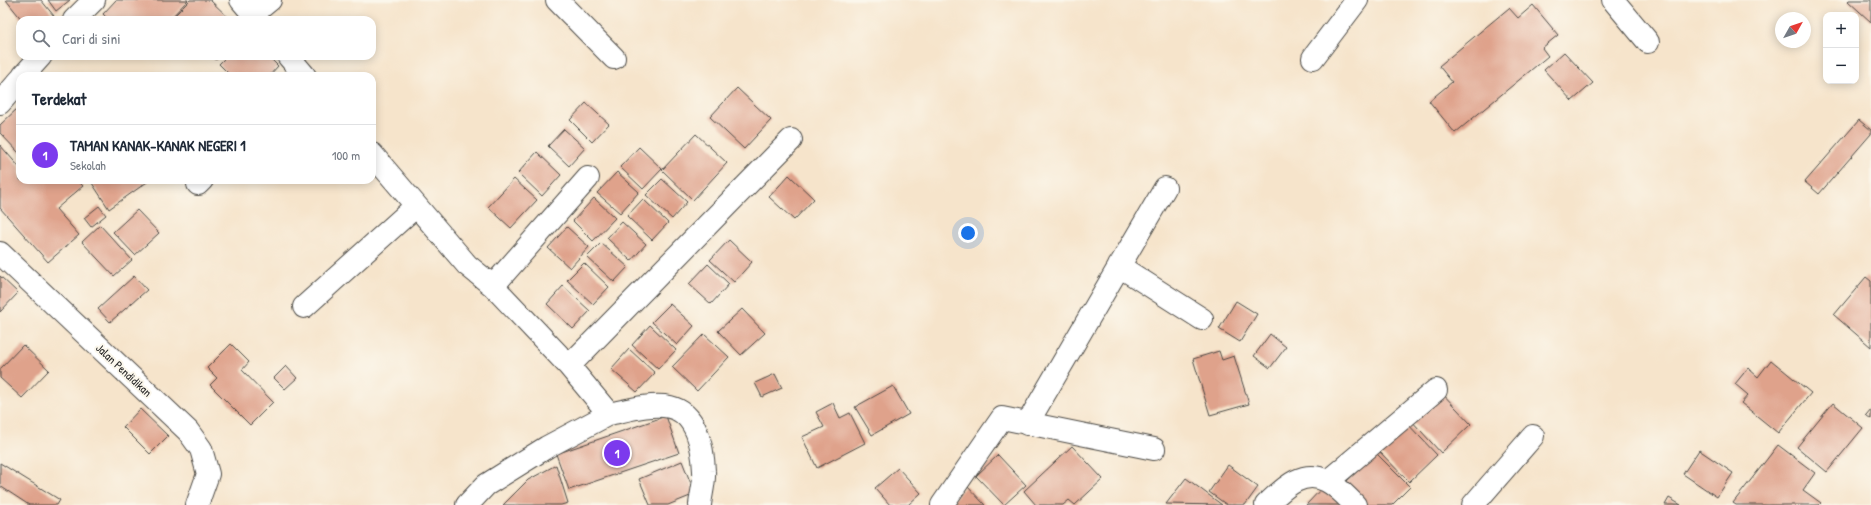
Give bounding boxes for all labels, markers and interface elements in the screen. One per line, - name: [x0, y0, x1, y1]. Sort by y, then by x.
- north arrow: [1775, 12, 1811, 48]
- map controls: [1823, 12, 1859, 84]
- button: +: [1823, 12, 1859, 48]
- search box: [16, 16, 376, 60]
- icon: search: [30, 27, 52, 49]
- text: Cari di sini: [62, 28, 121, 49]
- button: −: [1823, 48, 1859, 84]
- text: Terdekat: [32, 87, 86, 110]
- text: TAMAN KANAK-KANAK NEGERI 1: [70, 135, 246, 156]
- text: 1: [43, 146, 47, 164]
- text: 100 m: [332, 146, 360, 164]
- text: Sekolah: [70, 156, 106, 174]
- your location: [958, 223, 978, 243]
- street label: Jalan Pendidikan: [92, 340, 156, 400]
- pin: 1: [604, 438, 630, 468]

